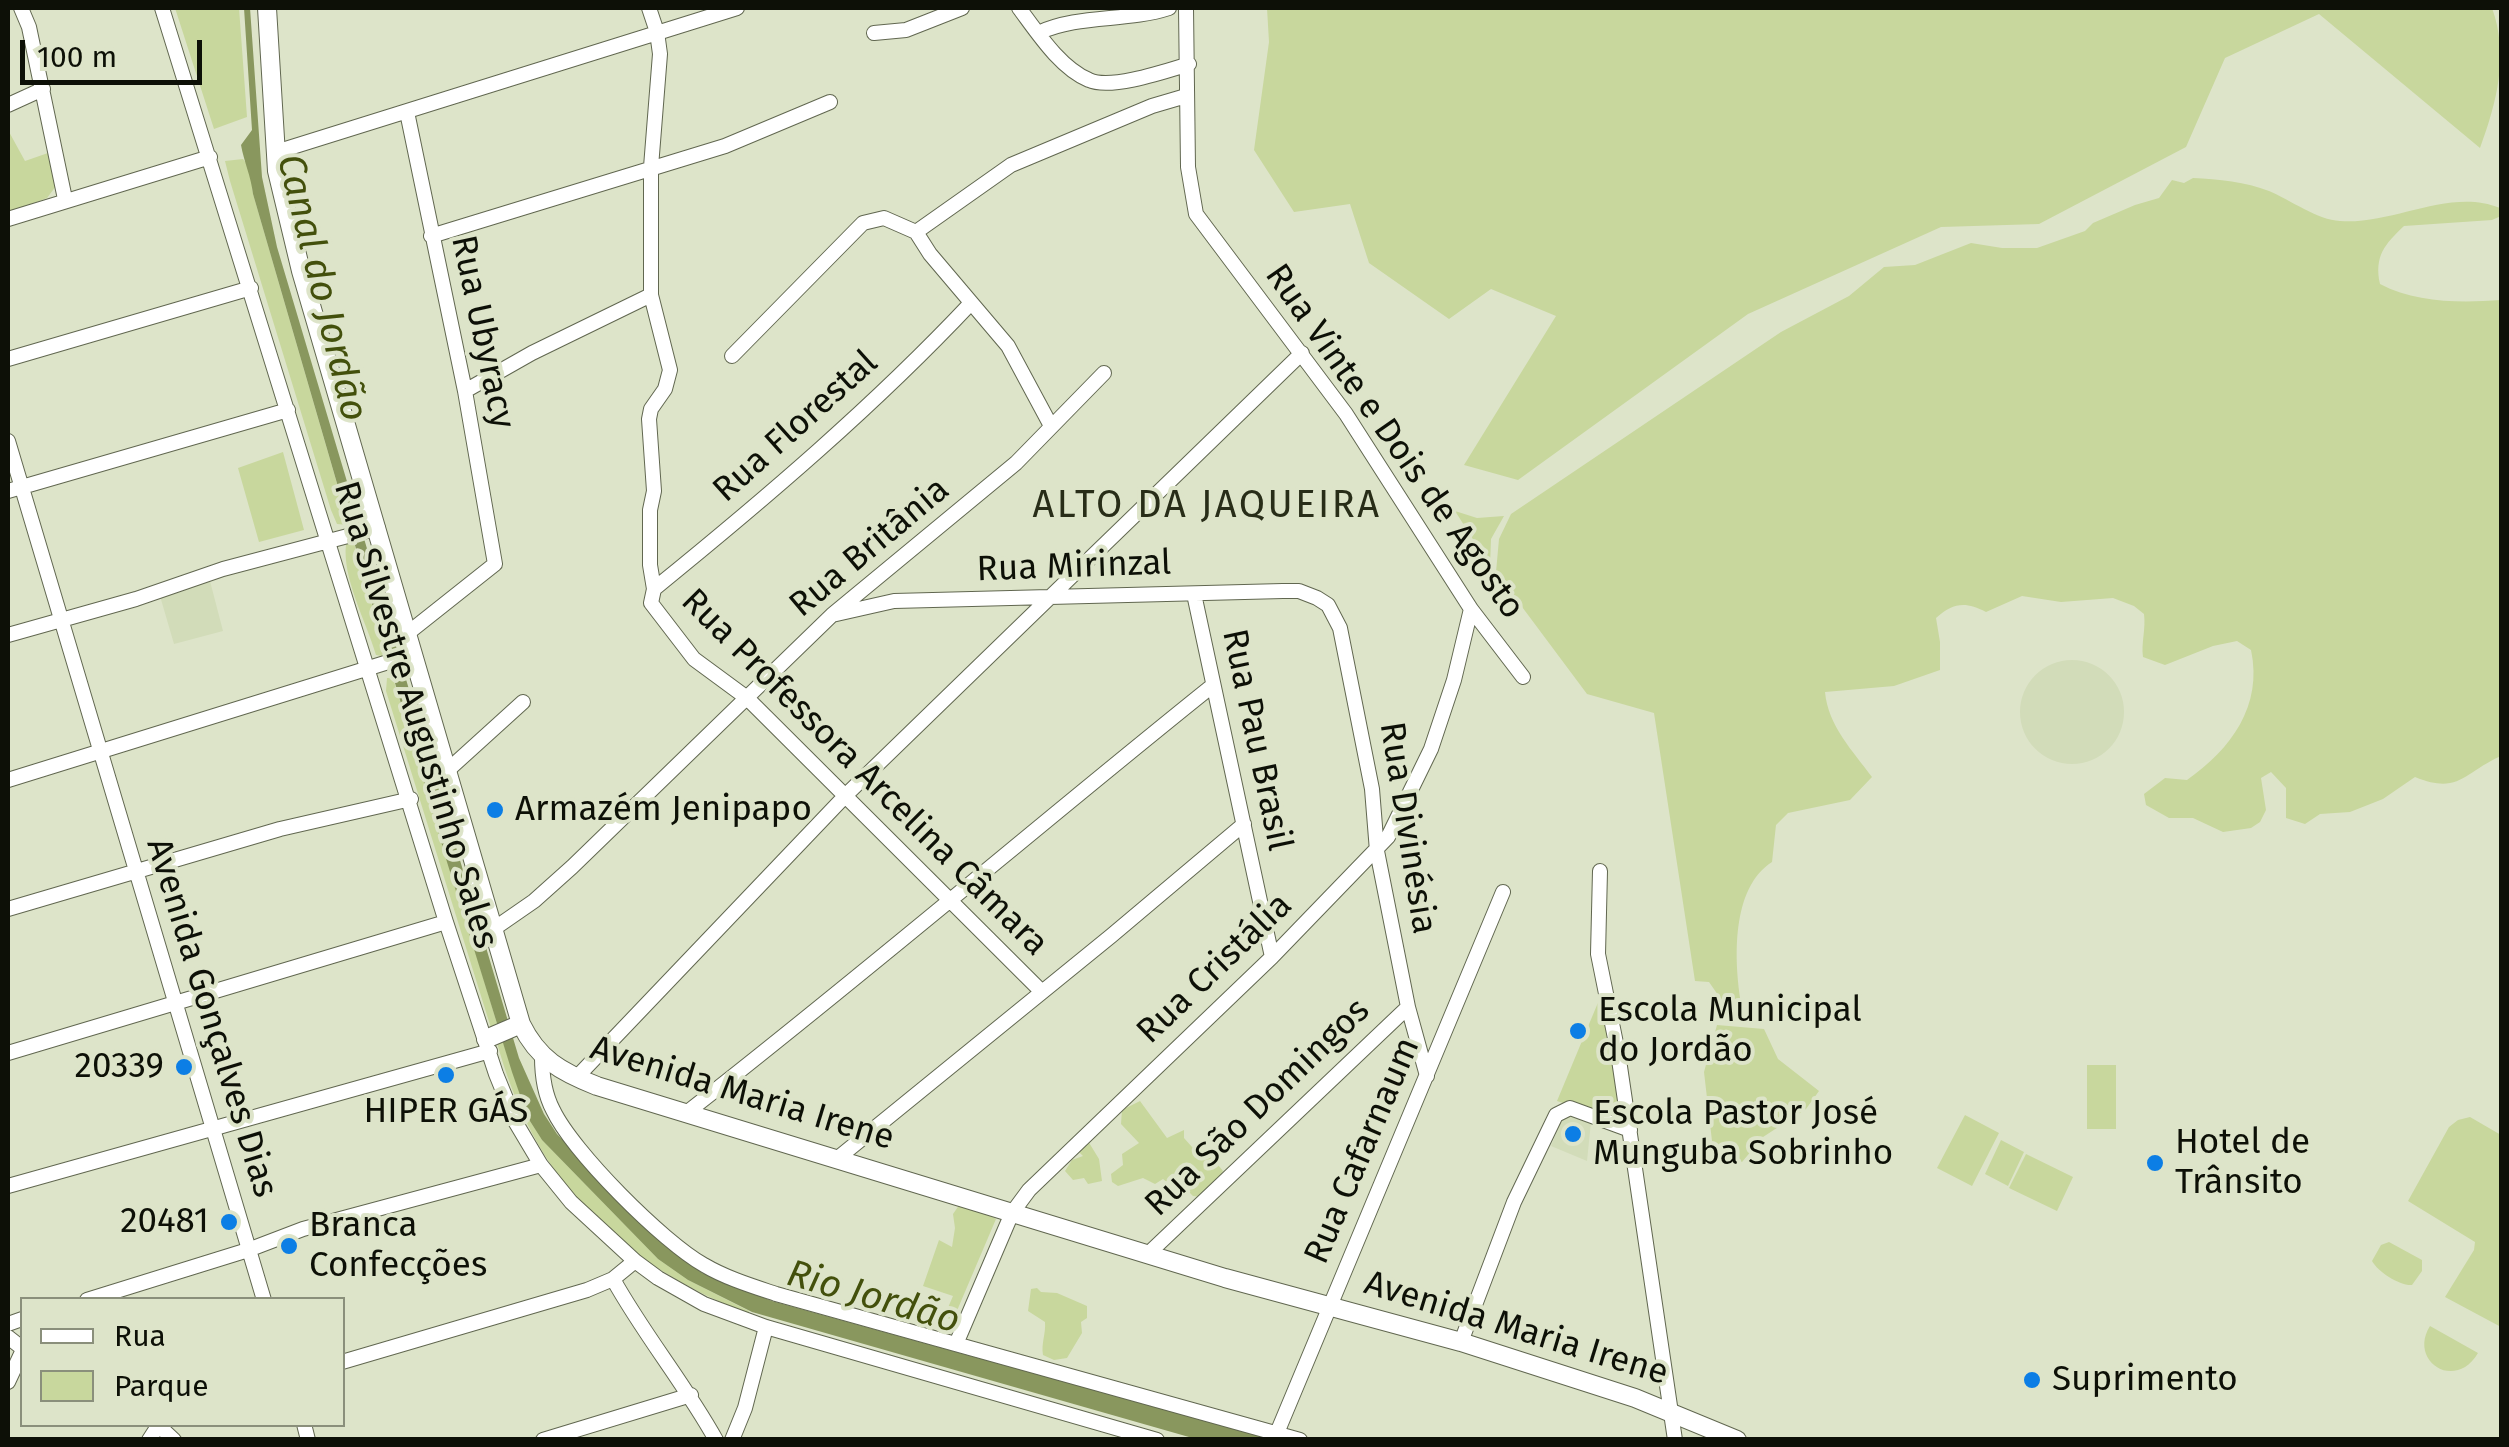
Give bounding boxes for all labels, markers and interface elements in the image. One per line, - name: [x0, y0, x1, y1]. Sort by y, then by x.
- scale bar: [25, 20, 208, 82]
- text: 100 m: [37, 39, 117, 75]
- water label: Canal do Jordão: [266, 150, 376, 426]
- street label: Rua Ubyracy: [441, 232, 523, 432]
- street label: Rua Vinte e Dois de Agosto: [1255, 257, 1533, 627]
- street label: Rua Florestal: [705, 342, 887, 512]
- street label: Rua Britânia: [782, 469, 958, 627]
- street label: Rua Silvestre Augustinho Sales: [324, 476, 506, 954]
- district label: ALTO DA JAQUEIRA: [1033, 483, 1381, 529]
- street label: Rua Mirinzal: [976, 543, 1172, 591]
- street label: Rua Professora Arcelina Câmara: [672, 581, 1056, 965]
- street label: Rua Pau Brasil: [1212, 625, 1300, 855]
- street label: Rua Divinésia: [1370, 719, 1444, 937]
- place label: Armazém Jenipapo: [515, 789, 812, 831]
- marker: Armazém Jenipapo: [484, 799, 506, 821]
- street label: Avenida Gonçalves Dias: [136, 833, 286, 1203]
- street label: Rua Cristália: [1129, 885, 1301, 1053]
- street label: Rua São Domingos: [1137, 990, 1379, 1226]
- place label: Escola Municipal do Jordão: [1598, 990, 1862, 1072]
- marker: Escola Municipal do Jordão: [1567, 1020, 1589, 1042]
- street label: Avenida Maria Irene: [585, 1028, 899, 1160]
- street label: Rua Cafarnaum: [1296, 1032, 1430, 1270]
- place label: 20339: [75, 1046, 164, 1088]
- marker: 20339: [173, 1056, 195, 1078]
- marker: HIPER GÁS: [435, 1064, 457, 1086]
- place label: HIPER GÁS: [364, 1091, 528, 1133]
- place label: Escola Pastor José Munguba Sobrinho: [1593, 1093, 1893, 1175]
- place label: Hotel de Trânsito: [2175, 1122, 2310, 1204]
- marker: Escola Pastor José Munguba Sobrinho: [1562, 1123, 1584, 1145]
- marker: Hotel de Trânsito: [2144, 1152, 2166, 1174]
- place label: 20481: [120, 1201, 209, 1243]
- place label: Branca Confecções: [309, 1205, 487, 1287]
- marker: 20481: [218, 1211, 240, 1233]
- marker: Branca Confecções: [278, 1235, 300, 1257]
- water label: Rio Jordão: [781, 1252, 965, 1344]
- street label: Avenida Maria Irene: [1359, 1263, 1673, 1395]
- legend: [20, 1297, 345, 1427]
- text: Rua: [114, 1318, 166, 1354]
- place label: Suprimento: [2052, 1359, 2238, 1401]
- text: Parque: [114, 1368, 209, 1404]
- marker: Suprimento: [2021, 1369, 2043, 1391]

